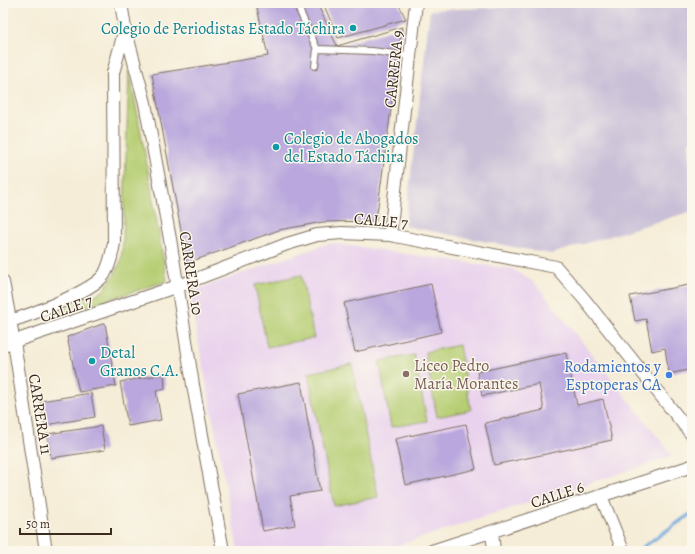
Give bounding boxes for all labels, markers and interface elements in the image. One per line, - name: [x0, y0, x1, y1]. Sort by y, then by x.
- place label: Colegio de Periodistas Estado Táchira: [101, 18, 346, 40]
- marker: Colegio de Periodistas Estado Táchira: [348, 23, 358, 33]
- street label: CARRERA 9: [379, 29, 409, 109]
- place label: Colegio de Abogados del Estado Táchira: [284, 128, 419, 168]
- marker: Colegio de Abogados del Estado Táchira: [271, 142, 281, 152]
- street label: CALLE 7: [353, 208, 409, 234]
- street label: CARRERA 10: [174, 230, 208, 317]
- street label: CALLE 7: [37, 290, 96, 328]
- place label: Detal Granos C.A.: [100, 342, 179, 382]
- place label: Liceo Pedro María Morantes: [414, 355, 518, 395]
- marker: Detal Granos C.A.: [87, 356, 97, 366]
- place label: Rodamientos y Esptoperas CA: [564, 356, 662, 396]
- marker: Liceo Pedro María Morantes: [401, 369, 411, 379]
- marker: Rodamientos y Esptoperas CA: [664, 370, 674, 380]
- street label: CARRERA 11: [23, 372, 57, 457]
- street label: CALLE 6: [528, 476, 587, 514]
- scale bar: [20, 510, 111, 536]
- text: 50 m: [26, 516, 50, 532]

